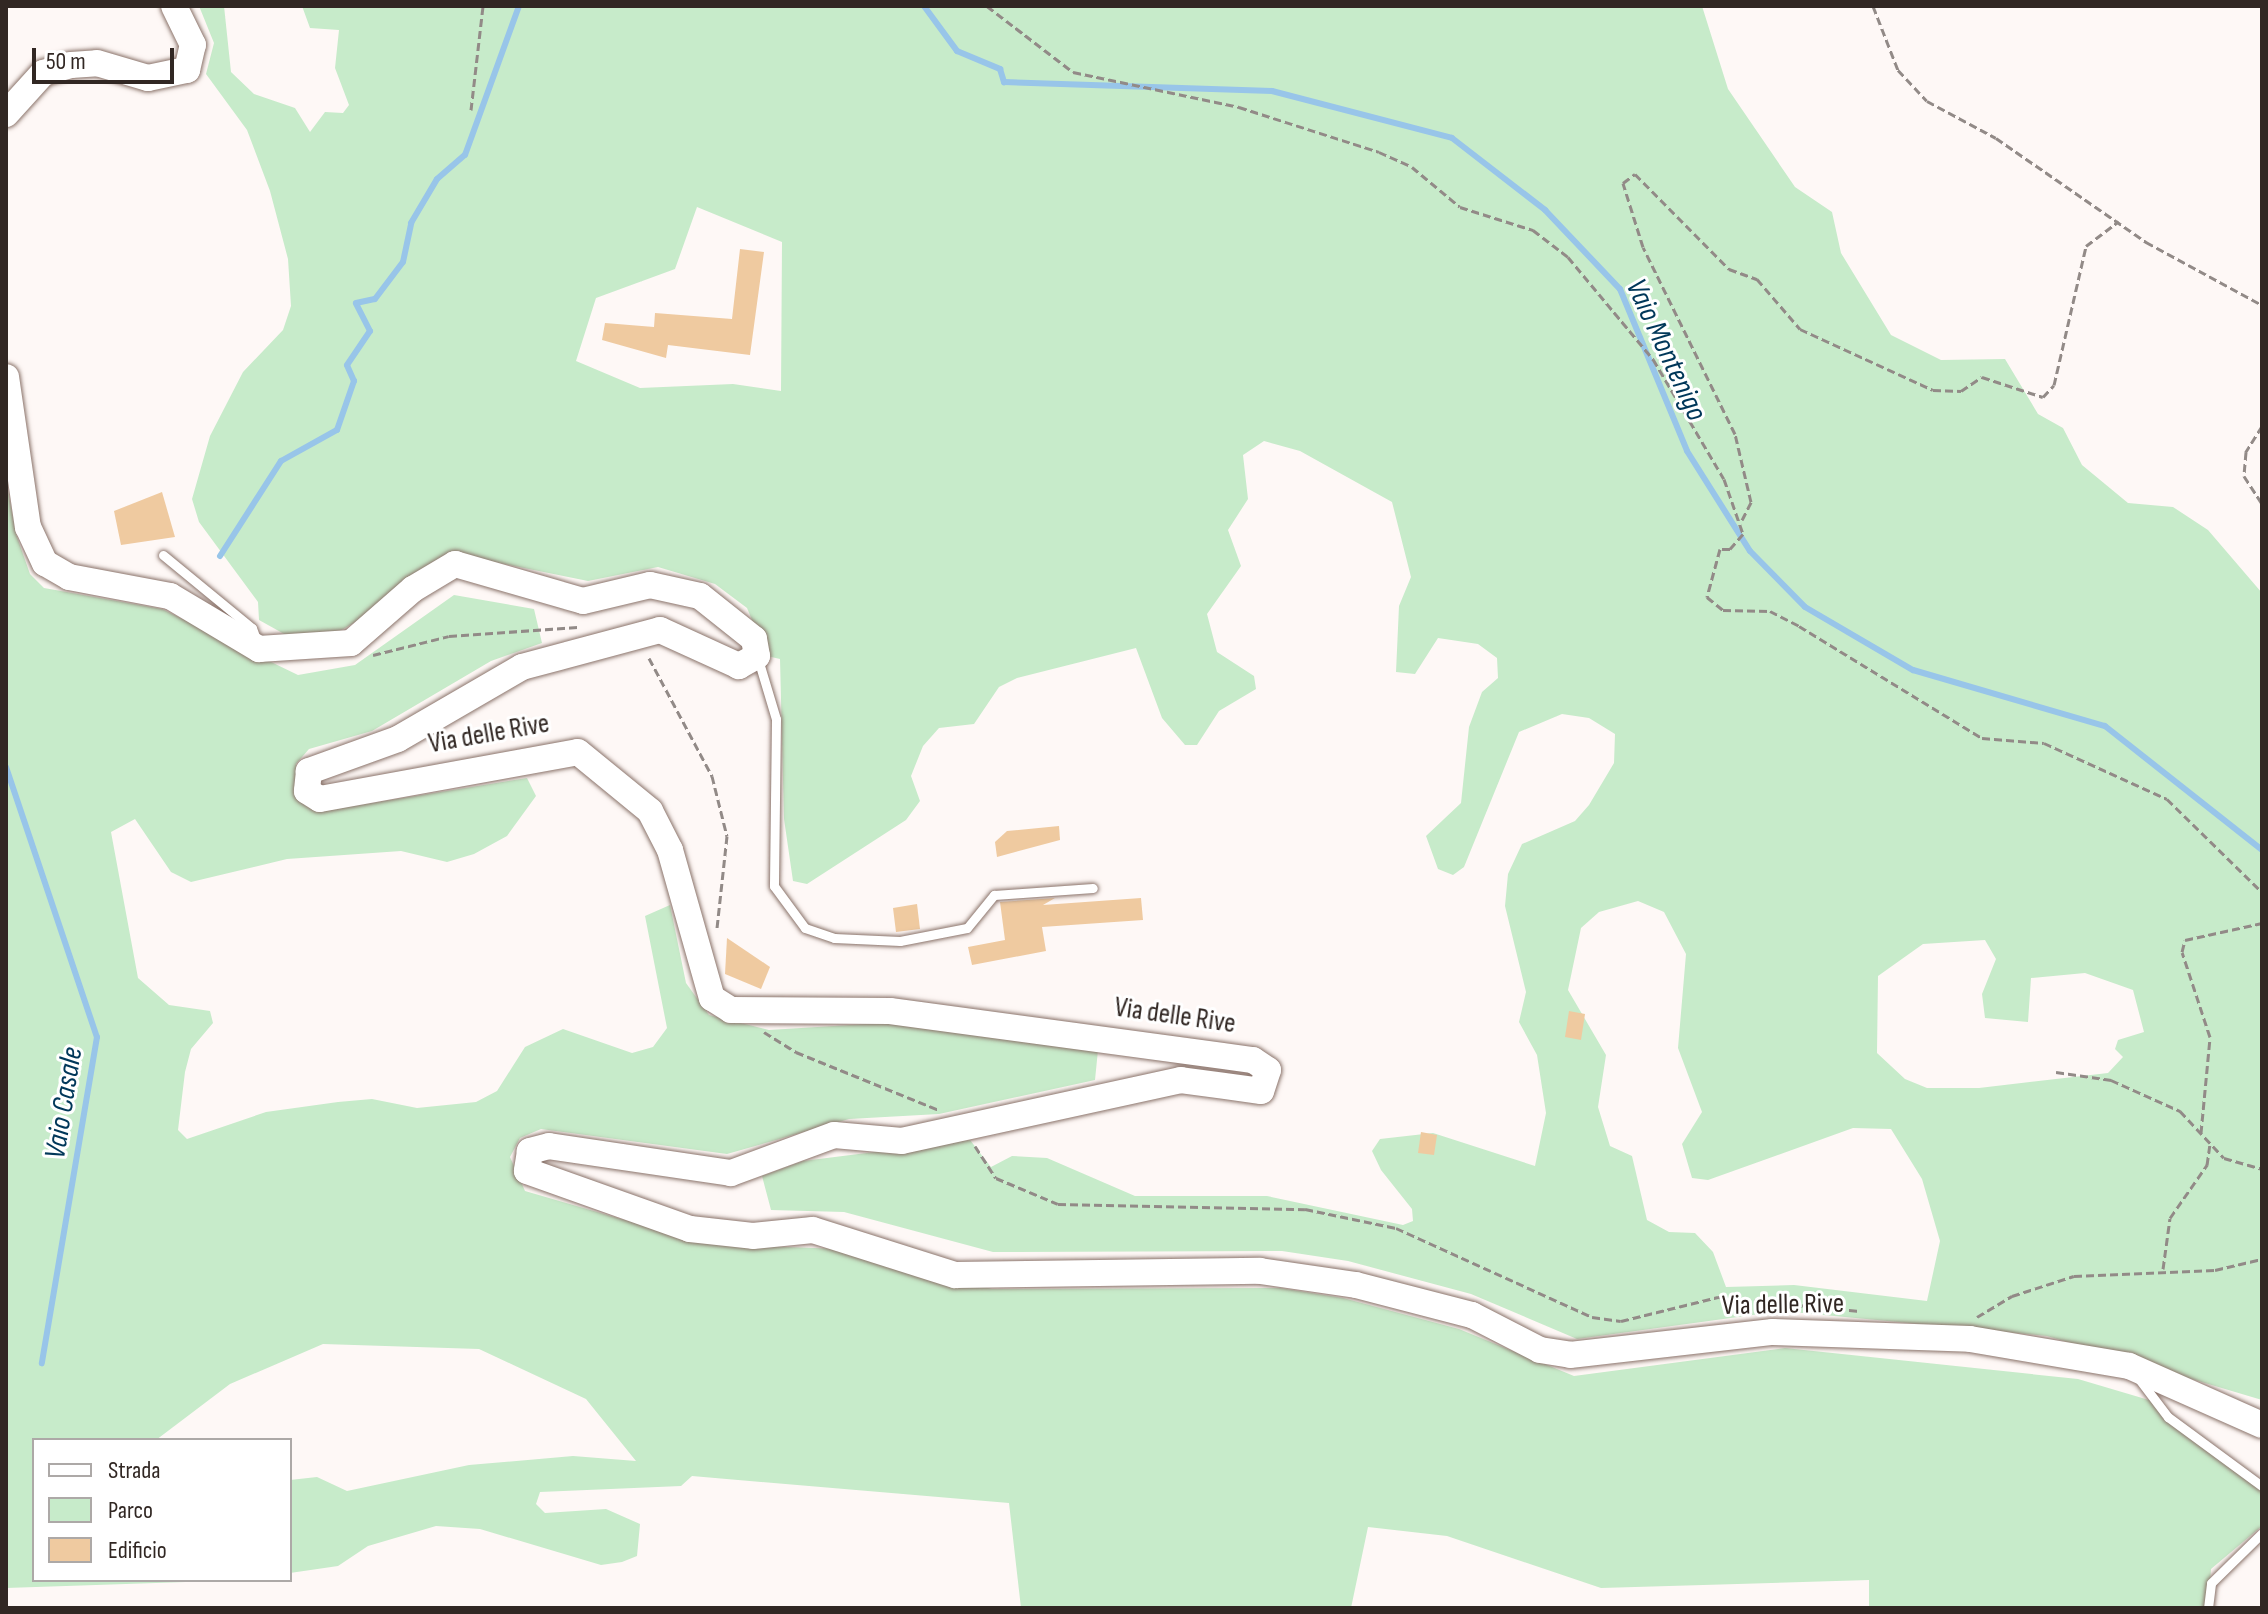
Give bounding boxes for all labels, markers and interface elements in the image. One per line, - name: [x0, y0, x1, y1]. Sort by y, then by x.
- scale bar: [36, 32, 178, 82]
- text: 50 m: [46, 47, 86, 76]
- water label: Vaio Montenigo: [1618, 274, 1714, 426]
- street label: Via delle Rive: [426, 707, 552, 761]
- street label: Via delle Rive: [1112, 991, 1238, 1041]
- water label: Vaio Casale: [37, 1044, 91, 1162]
- street label: Via delle Rive: [1722, 1287, 1844, 1323]
- legend: [32, 1438, 292, 1582]
- text: Strada: [108, 1456, 161, 1485]
- text: Parco: [108, 1496, 153, 1525]
- text: Edificio: [108, 1536, 167, 1565]

